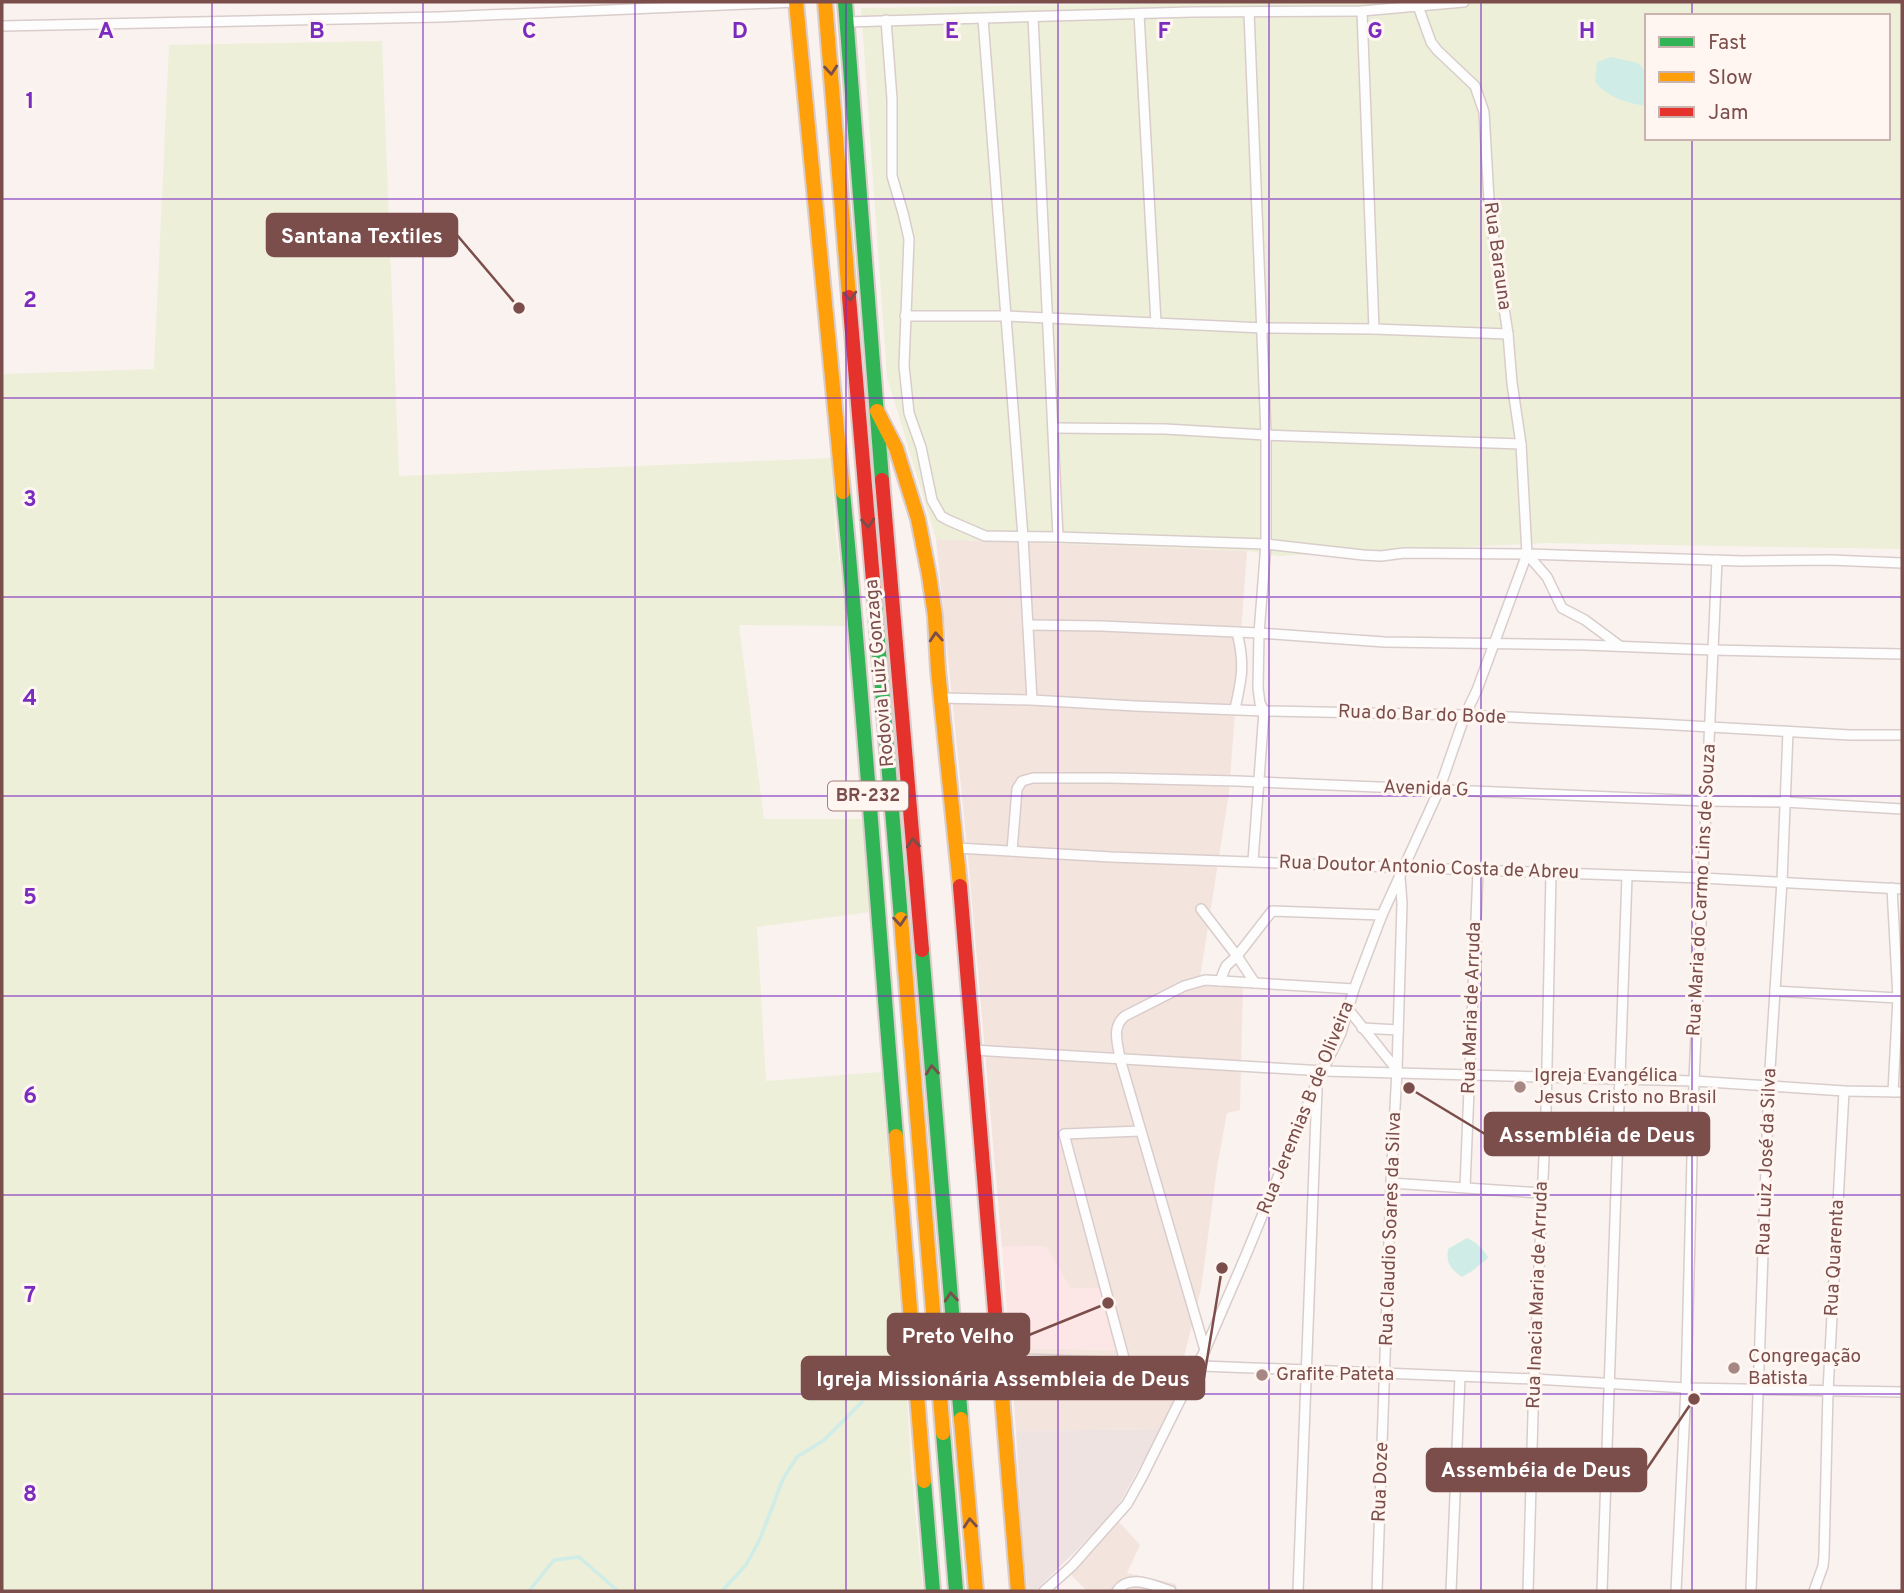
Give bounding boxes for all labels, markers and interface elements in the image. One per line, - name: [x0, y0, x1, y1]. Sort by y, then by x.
- legend: [1645, 14, 1890, 140]
- text: A: [98, 18, 114, 47]
- text: B: [309, 18, 325, 47]
- text: C: [522, 18, 536, 47]
- text: D: [732, 18, 748, 47]
- text: E: [945, 18, 959, 47]
- text: F: [1157, 18, 1171, 47]
- text: G: [1367, 18, 1383, 47]
- text: H: [1579, 18, 1595, 47]
- text: Fast: [1708, 30, 1747, 57]
- one-way arrow: [824, 64, 839, 76]
- text: Slow: [1708, 65, 1753, 92]
- text: 1: [25, 88, 35, 117]
- text: Jam: [1708, 100, 1749, 127]
- street label: Rua Barauna: [1478, 200, 1516, 312]
- callout: Santana Textiles: [267, 214, 457, 256]
- text: Santana Textiles: [281, 224, 443, 251]
- text: 2: [23, 287, 37, 316]
- one-way arrow: [842, 291, 857, 302]
- text: 3: [23, 486, 37, 515]
- one-way arrow: [860, 518, 875, 529]
- street label: Rodovia Luiz Gonzaga: [860, 578, 900, 768]
- one-way arrow: [929, 631, 944, 642]
- text: 4: [23, 685, 37, 714]
- street label: Rua do Bar do Bode: [1337, 700, 1507, 730]
- street label: Rua Maria do Carmo Lins de Souza: [1682, 743, 1722, 1037]
- street label: Avenida G: [1383, 776, 1469, 802]
- road number: BR-232: [828, 782, 908, 810]
- one-way arrow: [906, 837, 921, 848]
- street label: Rua Doutor Antonio Costa de Abreu: [1278, 851, 1580, 885]
- text: 5: [23, 884, 37, 913]
- one-way arrow: [892, 916, 907, 927]
- street label: Rua Maria de Arruda: [1457, 921, 1487, 1095]
- street label: Rua Jeremias B de Oliveira: [1252, 998, 1360, 1218]
- one-way arrow: [925, 1064, 940, 1075]
- place label: Igreja Evangélica Jesus Cristo no Brasil: [1534, 1064, 1717, 1110]
- street label: Rua Luiz José da Silva: [1752, 1068, 1782, 1256]
- marker: Igreja Evangélica Jesus Cristo no Brasil: [1512, 1079, 1528, 1095]
- text: 6: [23, 1083, 37, 1112]
- street label: Rua Claudio Soares da Silva: [1375, 1112, 1407, 1346]
- callout: Assembléia de Deus: [1485, 1113, 1709, 1155]
- text: Assembléia de Deus: [1499, 1123, 1695, 1150]
- street label: Rua Inacia Maria de Arruda: [1522, 1181, 1554, 1409]
- street label: Rua Quarenta: [1820, 1199, 1850, 1317]
- text: 7: [24, 1282, 36, 1311]
- one-way arrow: [944, 1291, 959, 1302]
- callout: Preto Velho: [888, 1314, 1029, 1356]
- text: Preto Velho: [902, 1324, 1014, 1351]
- place label: Congregação Batista: [1748, 1345, 1861, 1391]
- callout: Igreja Missionária Assembleia de Deus: [802, 1357, 1204, 1399]
- marker: Congregação Batista: [1726, 1360, 1742, 1376]
- place label: Grafite Pateta: [1276, 1363, 1394, 1387]
- text: Igreja Missionária Assembleia de Deus: [816, 1367, 1190, 1394]
- marker: Grafite Pateta: [1254, 1367, 1270, 1383]
- street label: Rua Doze: [1368, 1441, 1394, 1523]
- callout: Assembéia de Deus: [1427, 1449, 1646, 1491]
- text: Assembéia de Deus: [1441, 1458, 1631, 1485]
- text: 8: [23, 1481, 37, 1510]
- one-way arrow: [963, 1517, 978, 1528]

